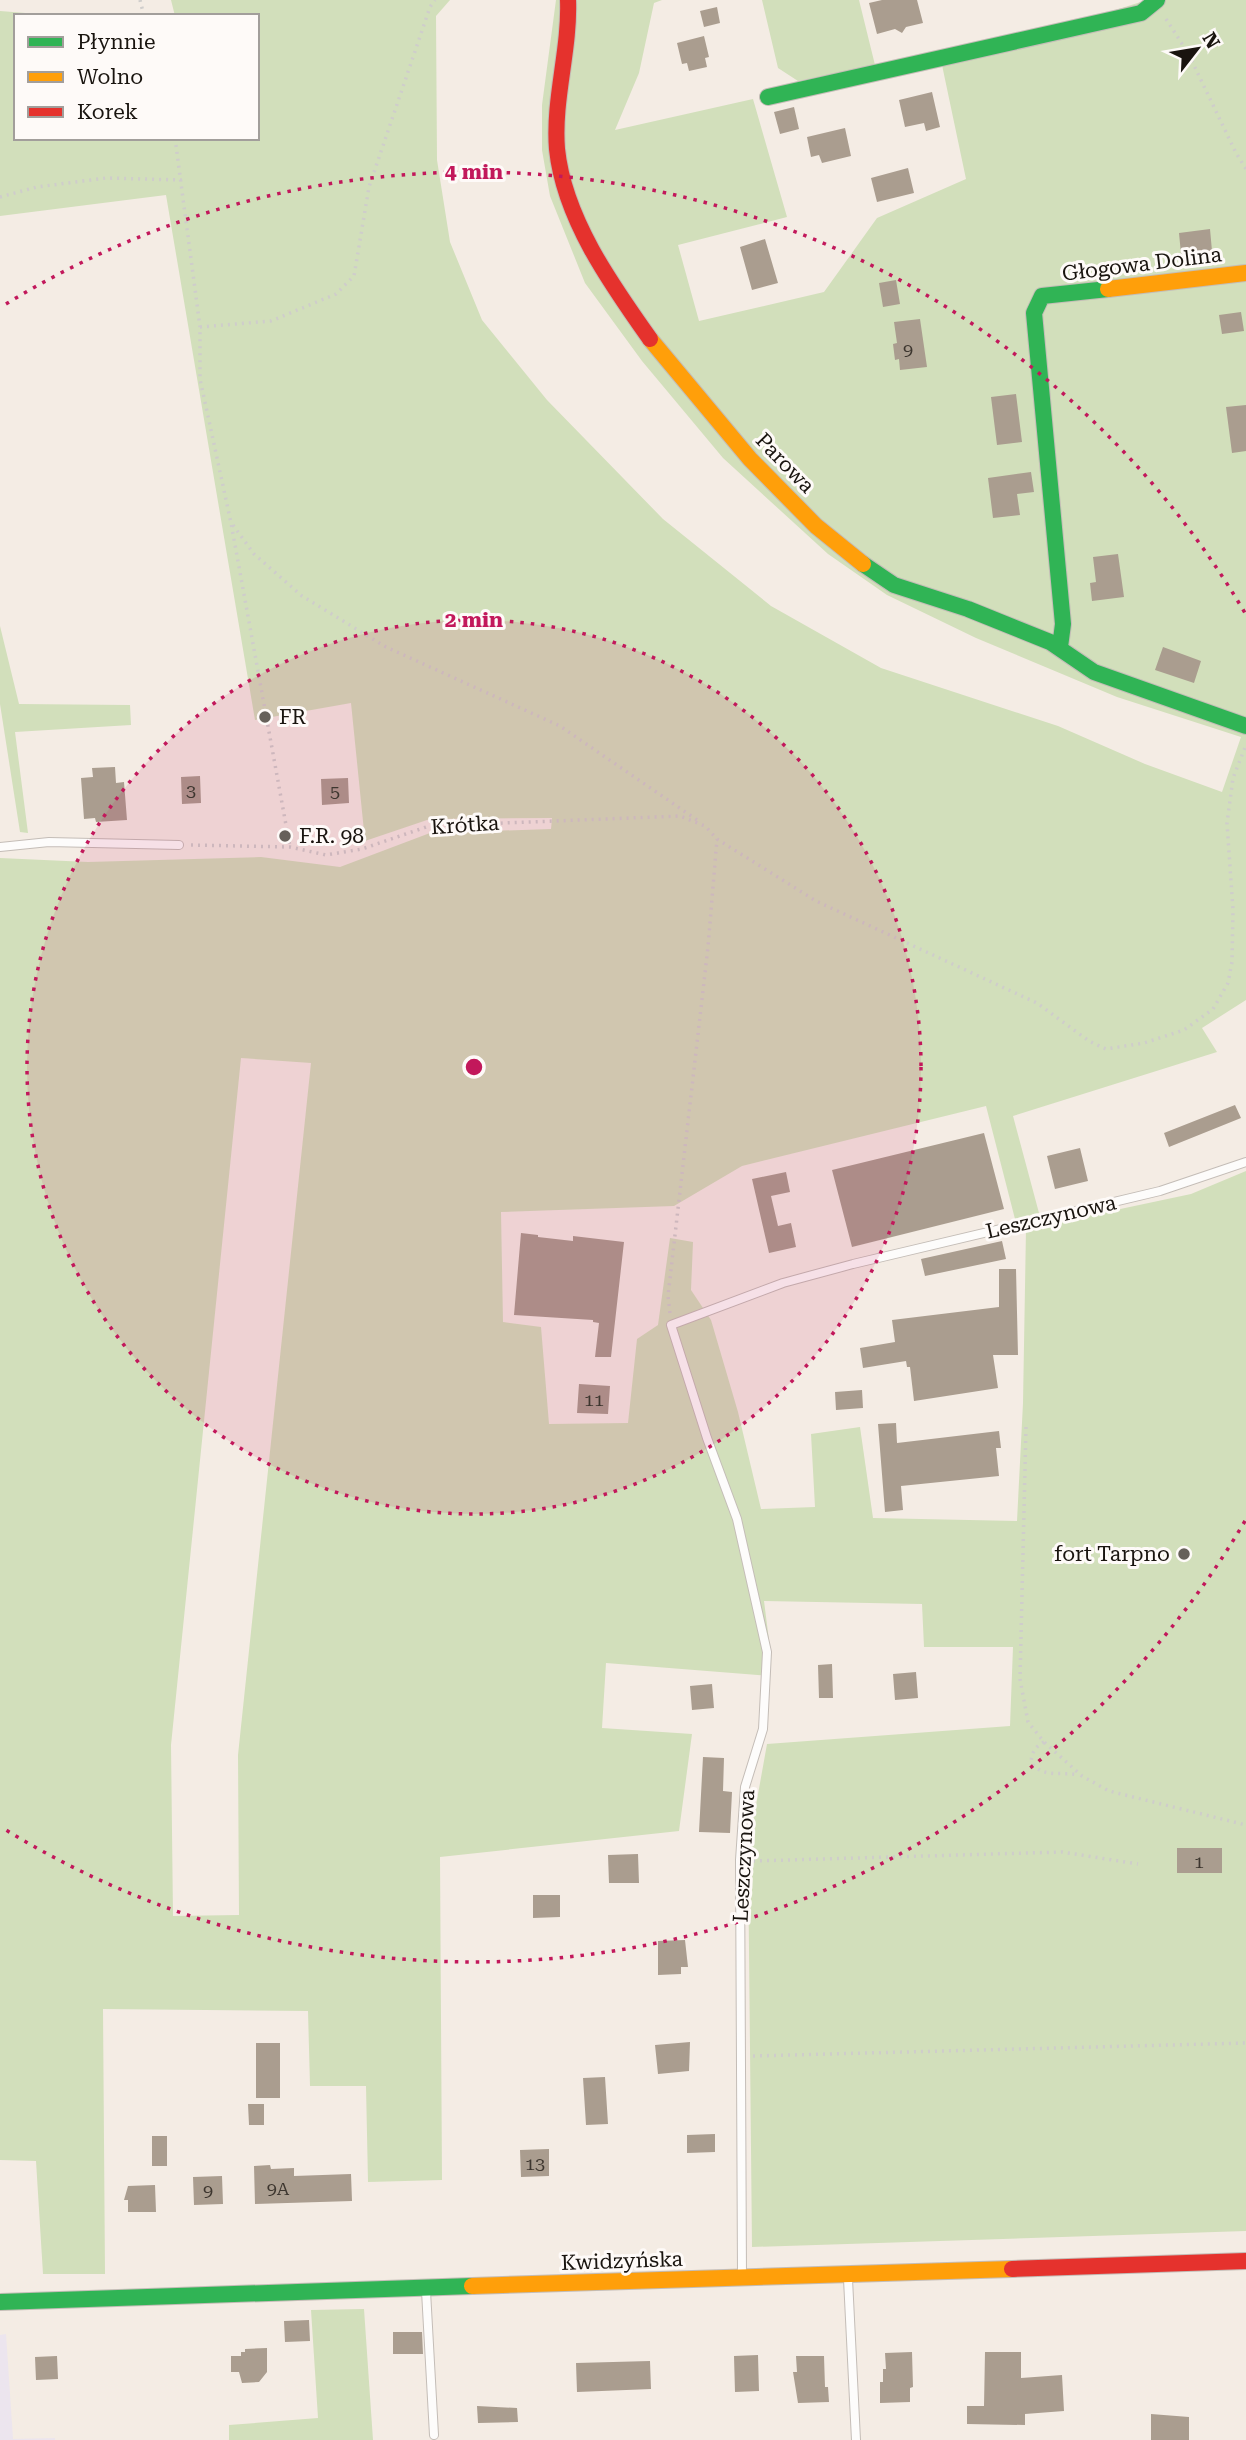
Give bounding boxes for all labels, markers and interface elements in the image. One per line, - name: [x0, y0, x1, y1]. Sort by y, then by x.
- legend: [14, 14, 259, 140]
- north arrow: [1162, 14, 1232, 84]
- text: N: [1198, 28, 1225, 53]
- text: Płynnie: [77, 30, 156, 54]
- text: Wolno: [77, 65, 143, 89]
- text: Korek: [77, 100, 138, 124]
- text: 4 min: [445, 160, 503, 184]
- street label: Głogowa Dolina: [1061, 242, 1224, 286]
- house number: 9: [903, 339, 913, 360]
- street label: Parowa: [751, 428, 820, 498]
- text: 2 min: [445, 608, 503, 632]
- place label: FR: [279, 705, 307, 729]
- marker: FR: [257, 709, 273, 725]
- house number: 3: [186, 780, 196, 801]
- house number: 5: [330, 781, 340, 802]
- street label: Krótka: [430, 811, 501, 839]
- place label: F.R. 98: [299, 824, 364, 848]
- marker: F.R. 98: [277, 828, 293, 844]
- centre of rings: [462, 1055, 486, 1079]
- street label: Leszczynowa: [984, 1190, 1119, 1244]
- house number: 11: [584, 1389, 604, 1410]
- place label: fort Tarpno: [1054, 1542, 1170, 1566]
- marker: fort Tarpno: [1176, 1546, 1192, 1562]
- street label: Leszczynowa: [729, 1788, 759, 1923]
- house number: 1: [1194, 1851, 1204, 1872]
- house number: 13: [525, 2153, 545, 2174]
- house number: 9A: [267, 2178, 290, 2199]
- house number: 9: [203, 2180, 213, 2201]
- street label: Kwidzyńska: [561, 2247, 684, 2275]

